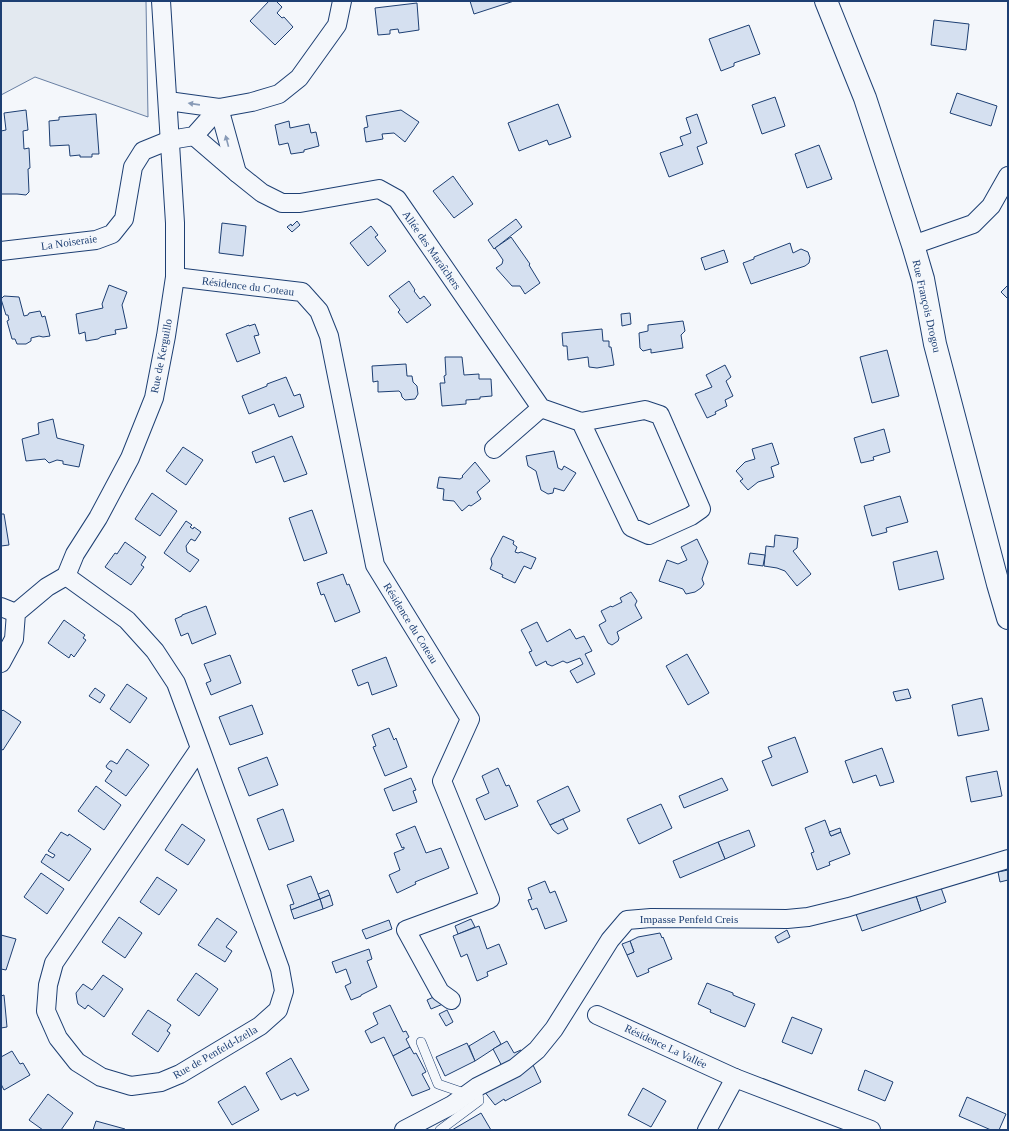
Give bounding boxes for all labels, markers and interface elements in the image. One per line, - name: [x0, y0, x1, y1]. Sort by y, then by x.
- one-way arrow: [188, 101, 200, 107]
- one-way arrow: [224, 135, 230, 147]
- street label: Allée des Maraîchers: [400, 208, 464, 292]
- street label: La Noiseraie: [40, 232, 98, 252]
- street label: Rue François Drogou: [911, 259, 944, 354]
- street label: Résidence du Coteau: [201, 274, 295, 298]
- street label: Rue de Kerguillo: [148, 317, 174, 394]
- street label: Résidence du Coteau: [381, 580, 441, 666]
- street label: Impasse Penfeld Creis: [640, 913, 738, 925]
- street label: Résidence La Vallée: [623, 1022, 709, 1070]
- street label: Rue de Penfeld-Izella: [171, 1023, 259, 1081]

